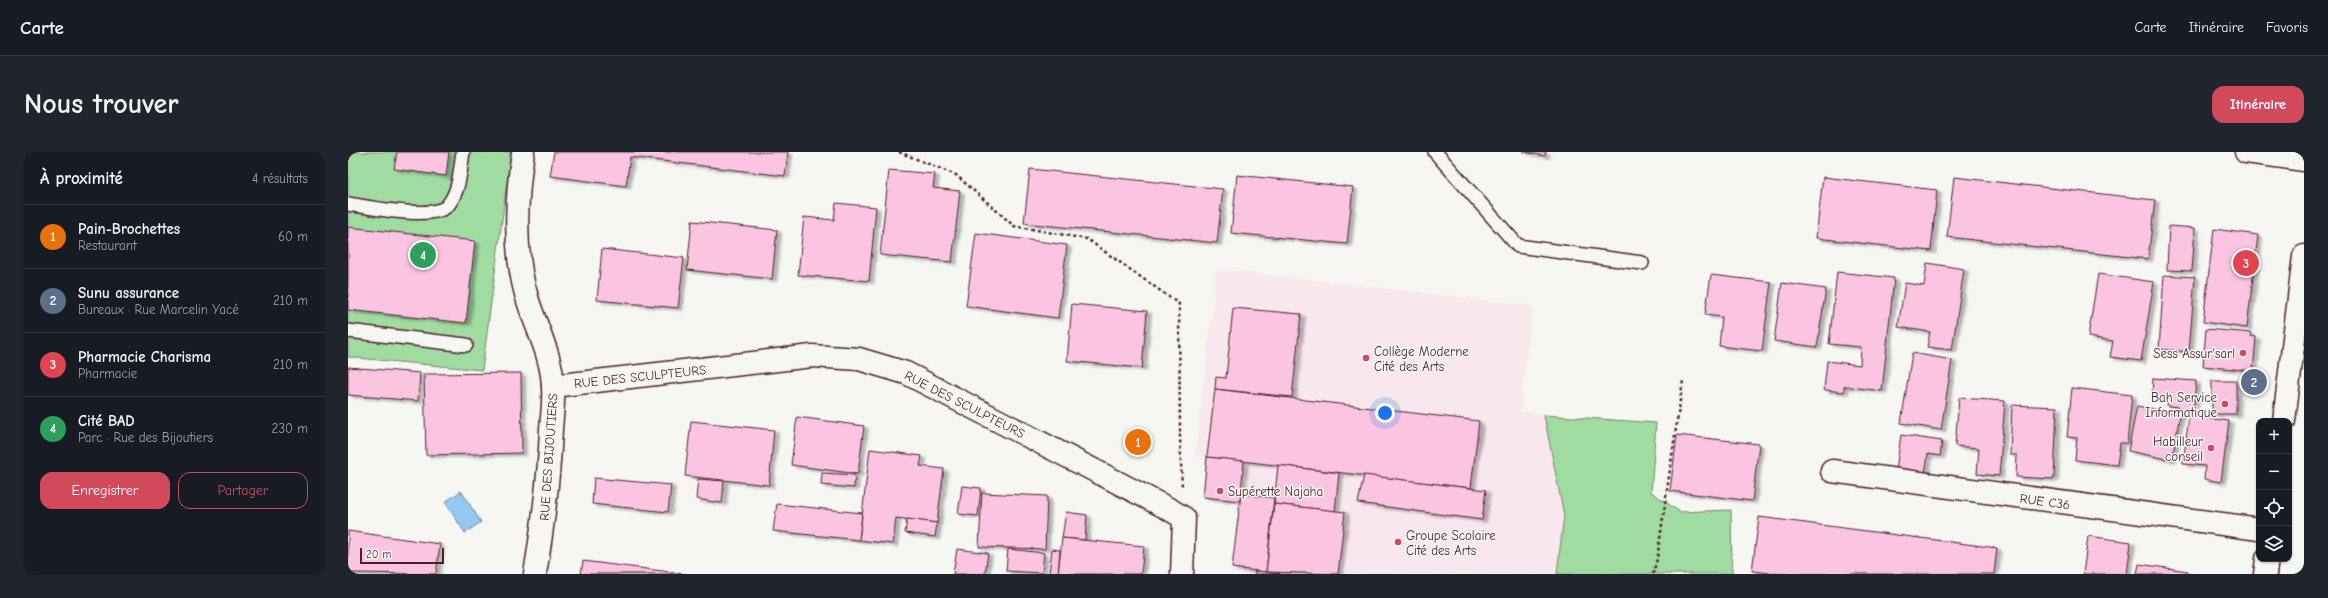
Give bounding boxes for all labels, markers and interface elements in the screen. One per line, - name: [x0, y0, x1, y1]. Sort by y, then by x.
- text: Carte: [20, 17, 64, 39]
- text: Carte: [2135, 19, 2167, 36]
- text: Itinéraire: [2189, 19, 2244, 36]
- text: Favoris: [2266, 19, 2308, 36]
- button: Itinéraire: [2212, 86, 2304, 123]
- text: Nous trouver: [24, 88, 179, 120]
- text: À proximité: [40, 169, 123, 188]
- text: 4 résultats: [252, 171, 308, 186]
- text: Pain-Brochettes: [78, 220, 180, 238]
- text: 1: [50, 229, 56, 244]
- text: 60 m: [278, 229, 308, 244]
- text: Restaurant: [78, 238, 137, 253]
- pin: 4: [410, 240, 436, 270]
- pin: 3: [2233, 248, 2259, 278]
- text: Sunu assurance: [78, 284, 179, 302]
- text: 2: [50, 293, 56, 308]
- text: 210 m: [273, 293, 308, 308]
- text: Bureaux · Rue Marcelin Yacé: [78, 302, 239, 317]
- place label: Collège Moderne Cité des Arts: [1374, 344, 1469, 374]
- place label: Sess Assur'sarl: [2153, 346, 2235, 361]
- text: Pharmacie Charisma: [78, 348, 211, 366]
- marker: Sess Assur'sarl: [2238, 348, 2248, 358]
- marker: Collège Moderne Cité des Arts: [1361, 353, 1371, 363]
- text: 3: [50, 357, 56, 372]
- text: 210 m: [273, 357, 308, 372]
- street label: RUE DES SCULPTEURS: [573, 362, 707, 391]
- text: Pharmacie: [78, 366, 137, 381]
- pin: 2: [2241, 367, 2267, 397]
- street label: RUE DES SCULPTEURS: [902, 368, 1027, 441]
- place label: Bah Service Informatique: [2145, 390, 2217, 420]
- street label: RUE DES BIJOUTIERS: [537, 393, 560, 521]
- marker: Bah Service Informatique: [2220, 399, 2230, 409]
- your location: [1375, 403, 1395, 423]
- text: Cité BAD: [78, 412, 135, 430]
- map controls: [2256, 418, 2292, 562]
- button: +: [2256, 418, 2292, 454]
- text: 4: [50, 421, 56, 436]
- text: 230 m: [272, 421, 308, 436]
- pin: 1: [1125, 427, 1151, 457]
- text: Parc · Rue des Bijoutiers: [78, 430, 213, 445]
- place label: Habilleur conseil: [2153, 434, 2204, 464]
- marker: Habilleur conseil: [2206, 443, 2216, 453]
- button: −: [2256, 454, 2292, 490]
- button: Enregistrer: [40, 472, 170, 509]
- button: Partager: [178, 472, 308, 509]
- place label: Supérette Najaha: [1228, 484, 1323, 499]
- marker: Supérette Najaha: [1215, 486, 1225, 496]
- button: locate: [2256, 490, 2292, 526]
- street label: RUE C36: [2019, 491, 2071, 512]
- button: layers: [2256, 526, 2292, 562]
- place label: Groupe Scolaire Cité des Arts: [1406, 528, 1496, 558]
- marker: Groupe Scolaire Cité des Arts: [1393, 537, 1403, 547]
- scale bar: [360, 546, 444, 565]
- text: 20 m: [366, 548, 391, 561]

